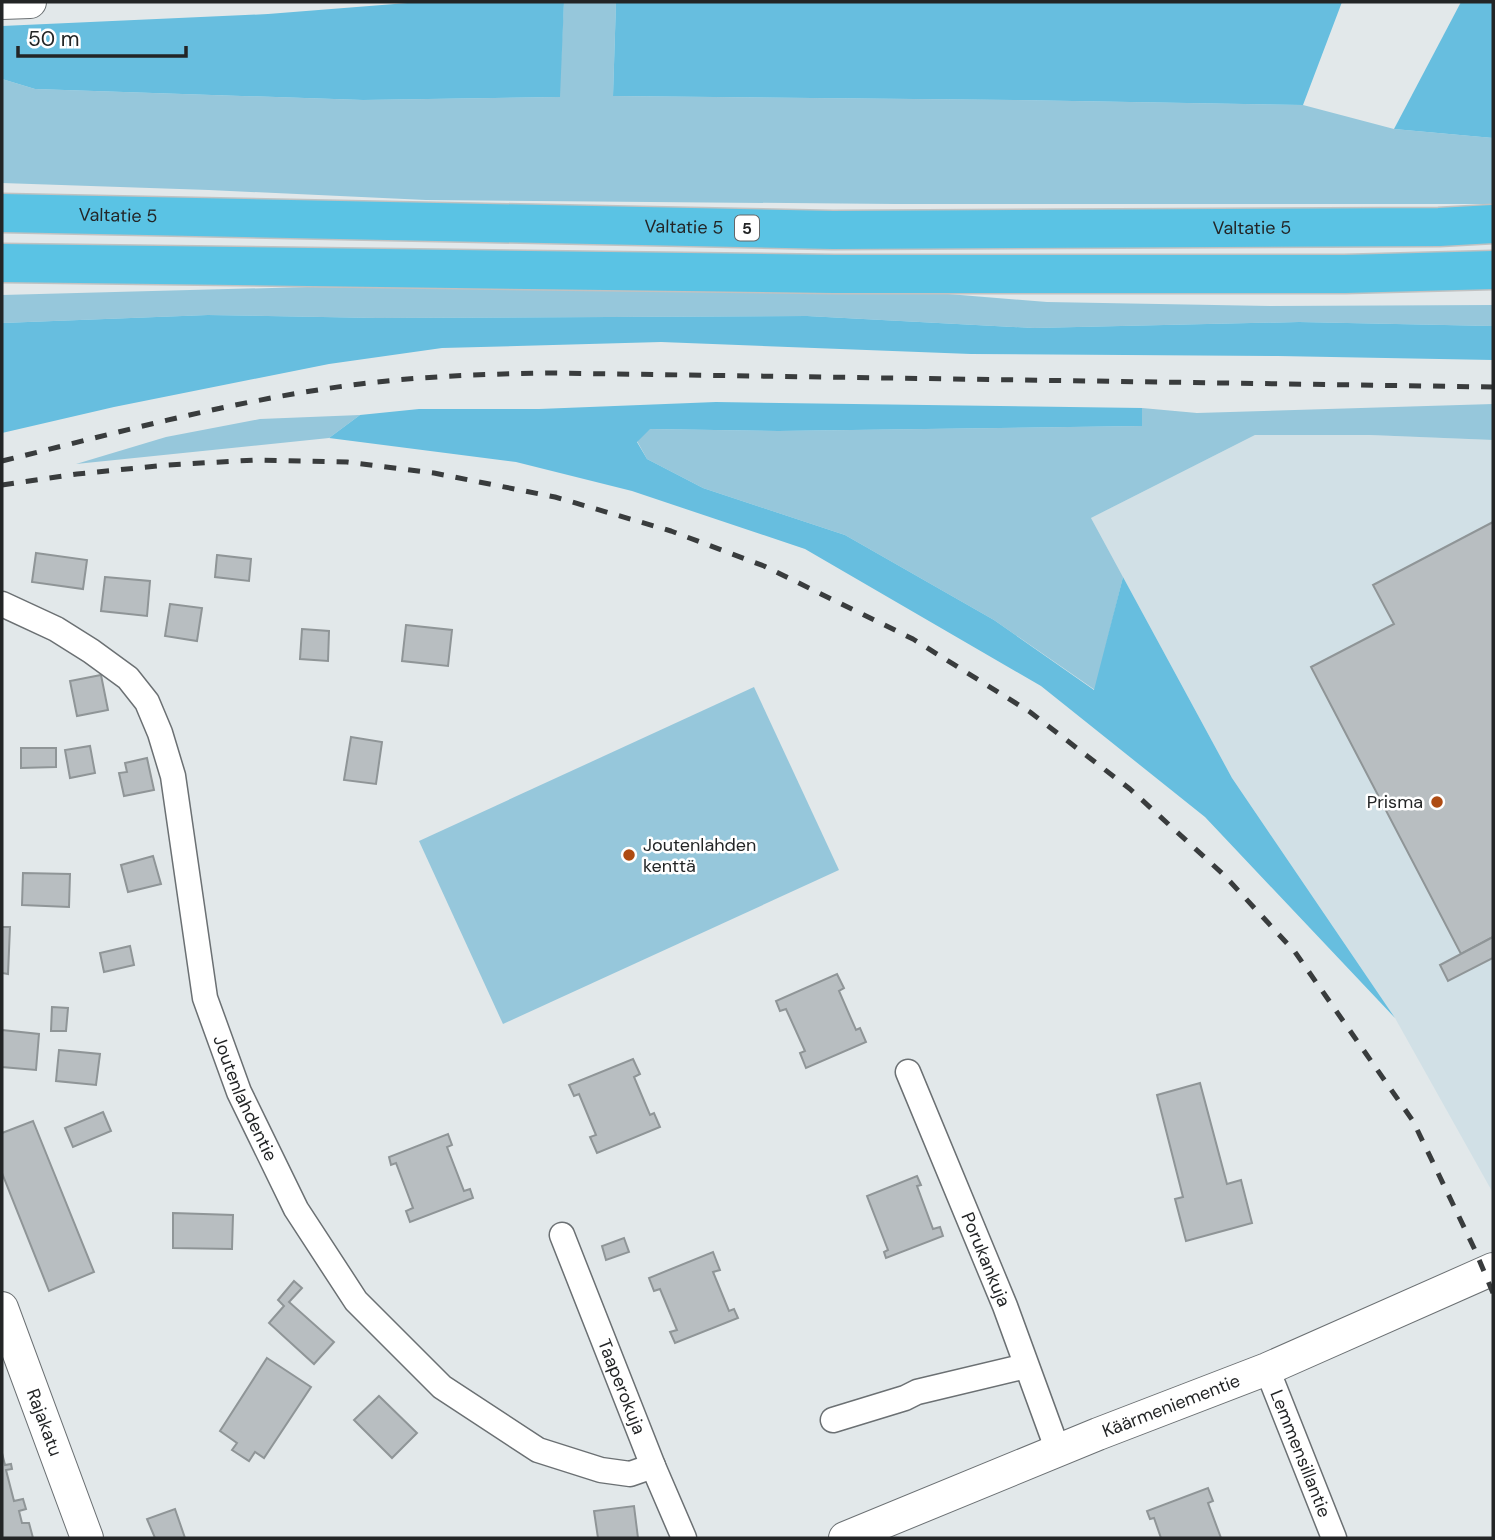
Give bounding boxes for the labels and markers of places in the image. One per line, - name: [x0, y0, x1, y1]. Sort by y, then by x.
- place label: Prisma: [1367, 790, 1423, 814]
- marker: Prisma: [1429, 794, 1445, 810]
- place label: Joutenlahden kenttä: [643, 833, 756, 878]
- marker: Joutenlahden kenttä: [621, 847, 637, 863]

